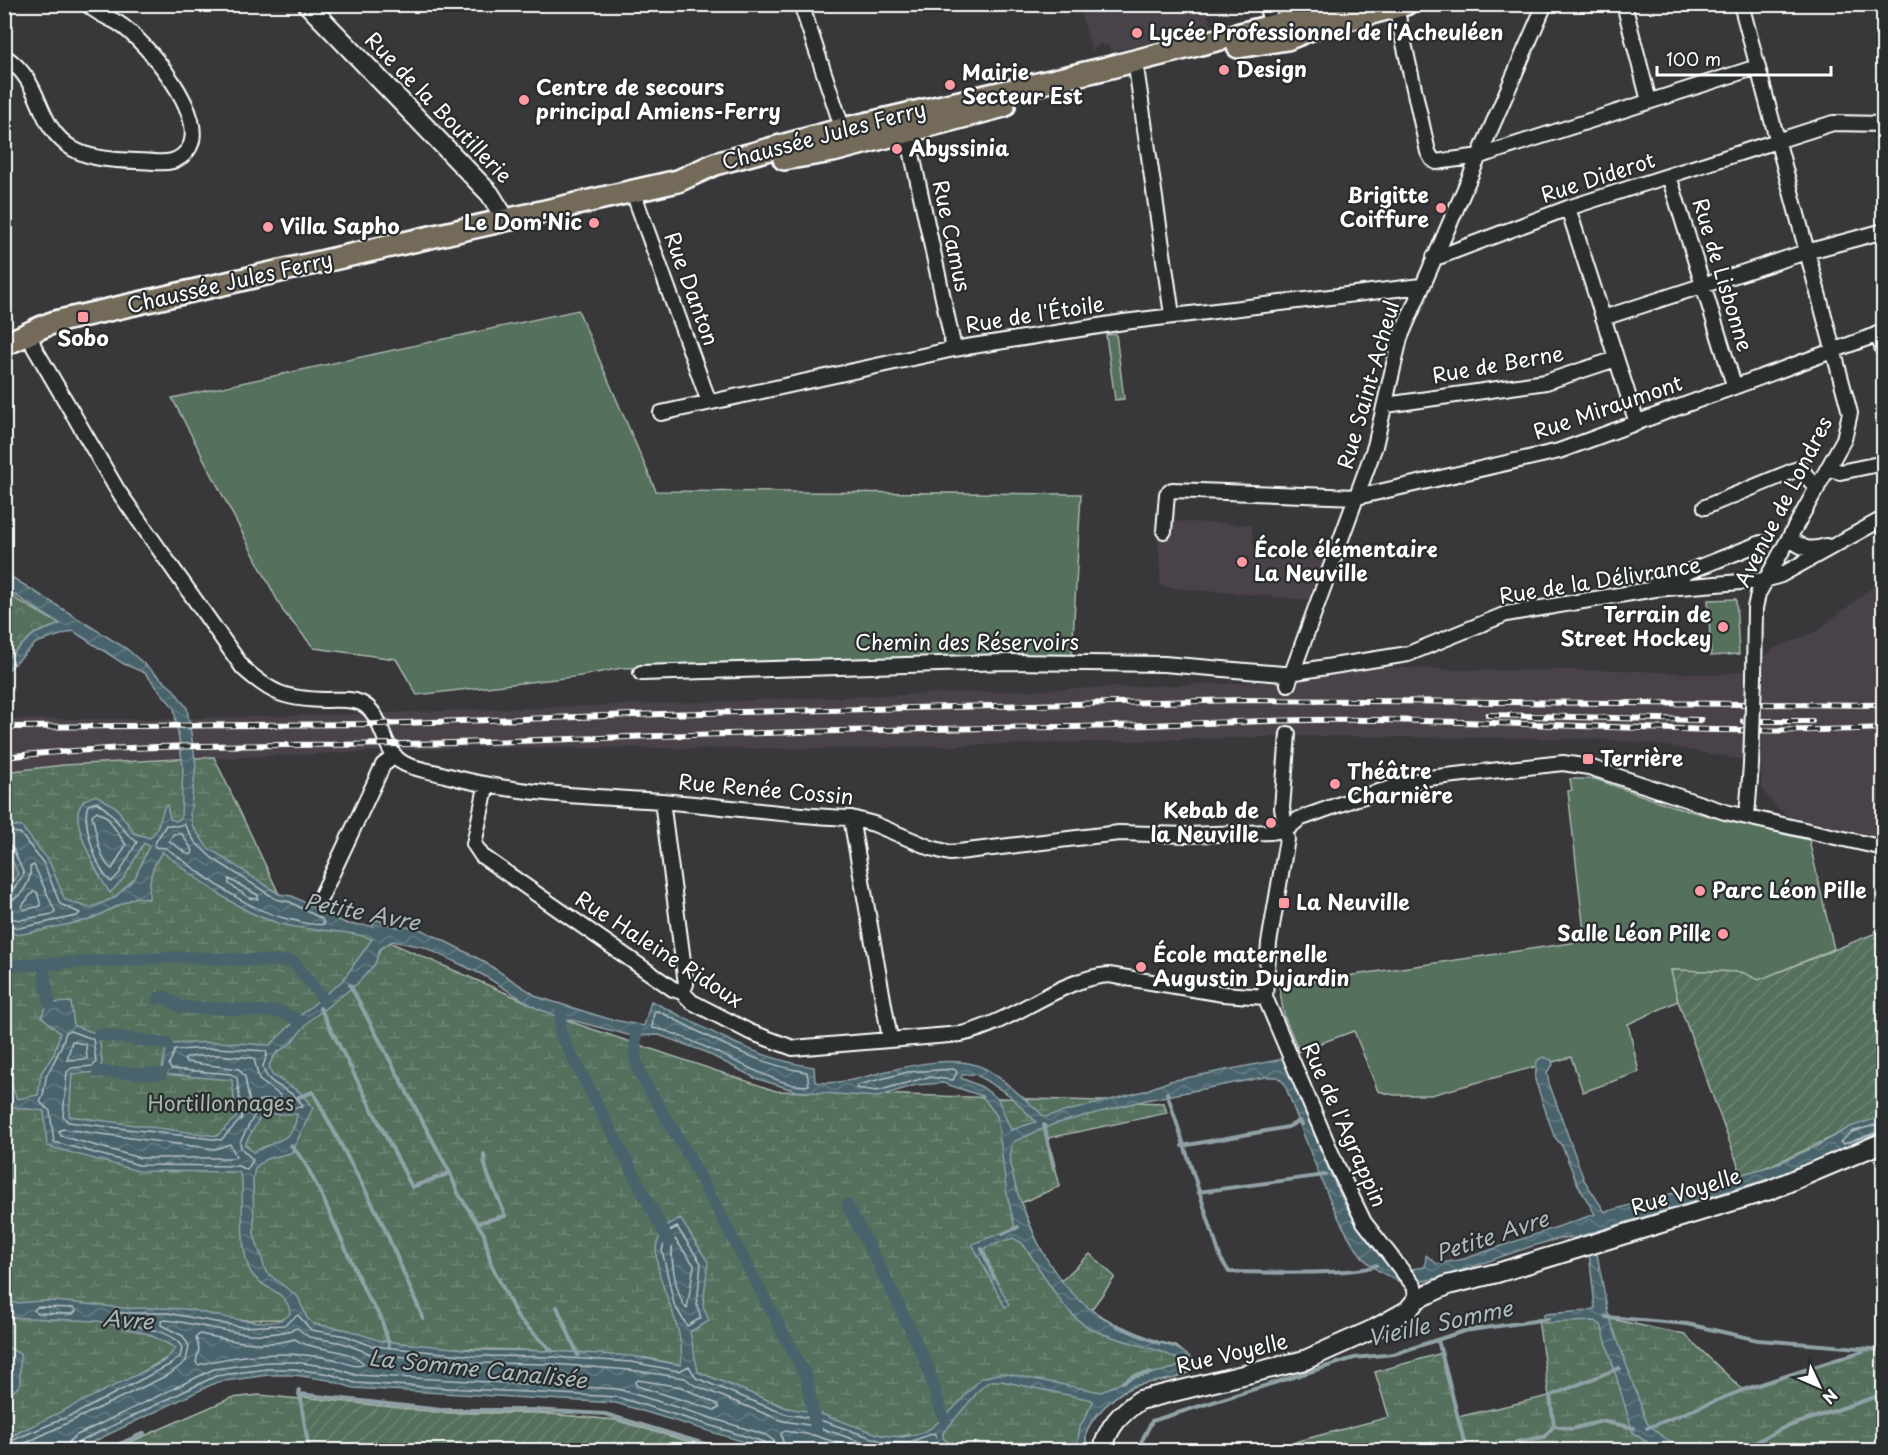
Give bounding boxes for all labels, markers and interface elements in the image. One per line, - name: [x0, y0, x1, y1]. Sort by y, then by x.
- place label: Lycée Professionnel de l'Acheuléen: [1149, 15, 1503, 47]
- street label: Rue de la Boutillerie: [358, 24, 520, 190]
- marker: Lycée Professionnel de l'Acheuléen: [1130, 26, 1144, 40]
- scale bar: [1657, 39, 1831, 77]
- text: 100 m: [1666, 45, 1721, 72]
- place label: Design: [1236, 52, 1307, 84]
- place label: Mairie Secteur Est: [962, 55, 1083, 111]
- marker: Design: [1217, 63, 1231, 77]
- place label: Centre de secours principal Amiens-Ferry: [536, 70, 781, 126]
- marker: Mairie Secteur Est: [943, 78, 957, 92]
- street label: Chaussée Jules Ferry: [718, 91, 929, 177]
- marker: Centre de secours principal Amiens-Ferry: [517, 93, 531, 107]
- place label: Abyssinia: [909, 131, 1010, 163]
- marker: Abyssinia: [890, 142, 904, 156]
- street label: Rue Diderot: [1536, 143, 1659, 210]
- street label: Rue Camus: [926, 177, 980, 294]
- place label: Brigitte Coiffure: [1340, 178, 1429, 234]
- street label: Rue de Lisbonne: [1685, 194, 1762, 355]
- marker: Brigitte Coiffure: [1434, 201, 1448, 215]
- place label: Le Dom'Nic: [464, 205, 582, 237]
- place label: Villa Sapho: [280, 209, 400, 241]
- marker: Le Dom'Nic: [587, 216, 601, 230]
- marker: Villa Sapho: [261, 220, 275, 234]
- street label: Rue Danton: [658, 227, 728, 350]
- street label: Chaussée Jules Ferry: [123, 242, 336, 320]
- street label: Rue de l'Étoile: [963, 286, 1107, 340]
- street label: Rue Saint-Acheul: [1328, 297, 1406, 472]
- marker: Sobo: [76, 310, 90, 324]
- place label: Sobo: [57, 321, 109, 353]
- street label: Rue de Berne: [1429, 336, 1566, 390]
- street label: Rue Miraumont: [1528, 366, 1686, 447]
- street label: Avenue de Londres: [1725, 410, 1839, 592]
- place label: École élémentaire La Neuville: [1254, 532, 1438, 588]
- street label: Rue de la Délivrance: [1497, 547, 1703, 611]
- marker: École élémentaire La Neuville: [1235, 555, 1249, 569]
- place label: Terrain de Street Hockey: [1560, 597, 1711, 653]
- marker: Terrain de Street Hockey: [1716, 620, 1730, 634]
- street label: Chemin des Réservoirs: [855, 625, 1079, 657]
- place label: Terrière: [1600, 741, 1683, 773]
- marker: Terrière: [1581, 752, 1595, 766]
- place label: Théâtre Charnière: [1347, 754, 1453, 810]
- street label: Rue Renée Cossin: [677, 764, 855, 812]
- marker: Théâtre Charnière: [1328, 777, 1342, 791]
- place label: Kebab de la Neuville: [1151, 793, 1259, 849]
- marker: Kebab de la Neuville: [1264, 816, 1278, 830]
- place label: Parc Léon Pille: [1712, 873, 1867, 905]
- street label: Rue Haleine Ridoux: [570, 882, 750, 1015]
- water label: Petite Avre: [302, 883, 424, 938]
- marker: Parc Léon Pille: [1693, 884, 1707, 898]
- place label: La Neuville: [1296, 885, 1410, 917]
- marker: La Neuville: [1277, 896, 1291, 910]
- place label: Salle Léon Pille: [1557, 916, 1711, 948]
- marker: Salle Léon Pille: [1716, 927, 1730, 941]
- place label: École maternelle Augustin Dujardin: [1153, 937, 1349, 993]
- marker: École maternelle Augustin Dujardin: [1134, 960, 1148, 974]
- street label: Rue de l'Agrappin: [1295, 1037, 1397, 1212]
- park label: Hortillonnages: [148, 1086, 294, 1118]
- street label: Rue Voyelle: [1626, 1158, 1744, 1222]
- water label: Petite Avre: [1431, 1200, 1554, 1268]
- water label: Vieille Somme: [1364, 1290, 1516, 1353]
- water label: Avre: [102, 1300, 156, 1337]
- street label: Rue Voyelle: [1173, 1324, 1291, 1380]
- water label: La Somme Canalisée: [367, 1340, 590, 1395]
- north arrow: [1789, 1356, 1849, 1416]
- text: N: [1817, 1384, 1844, 1410]

